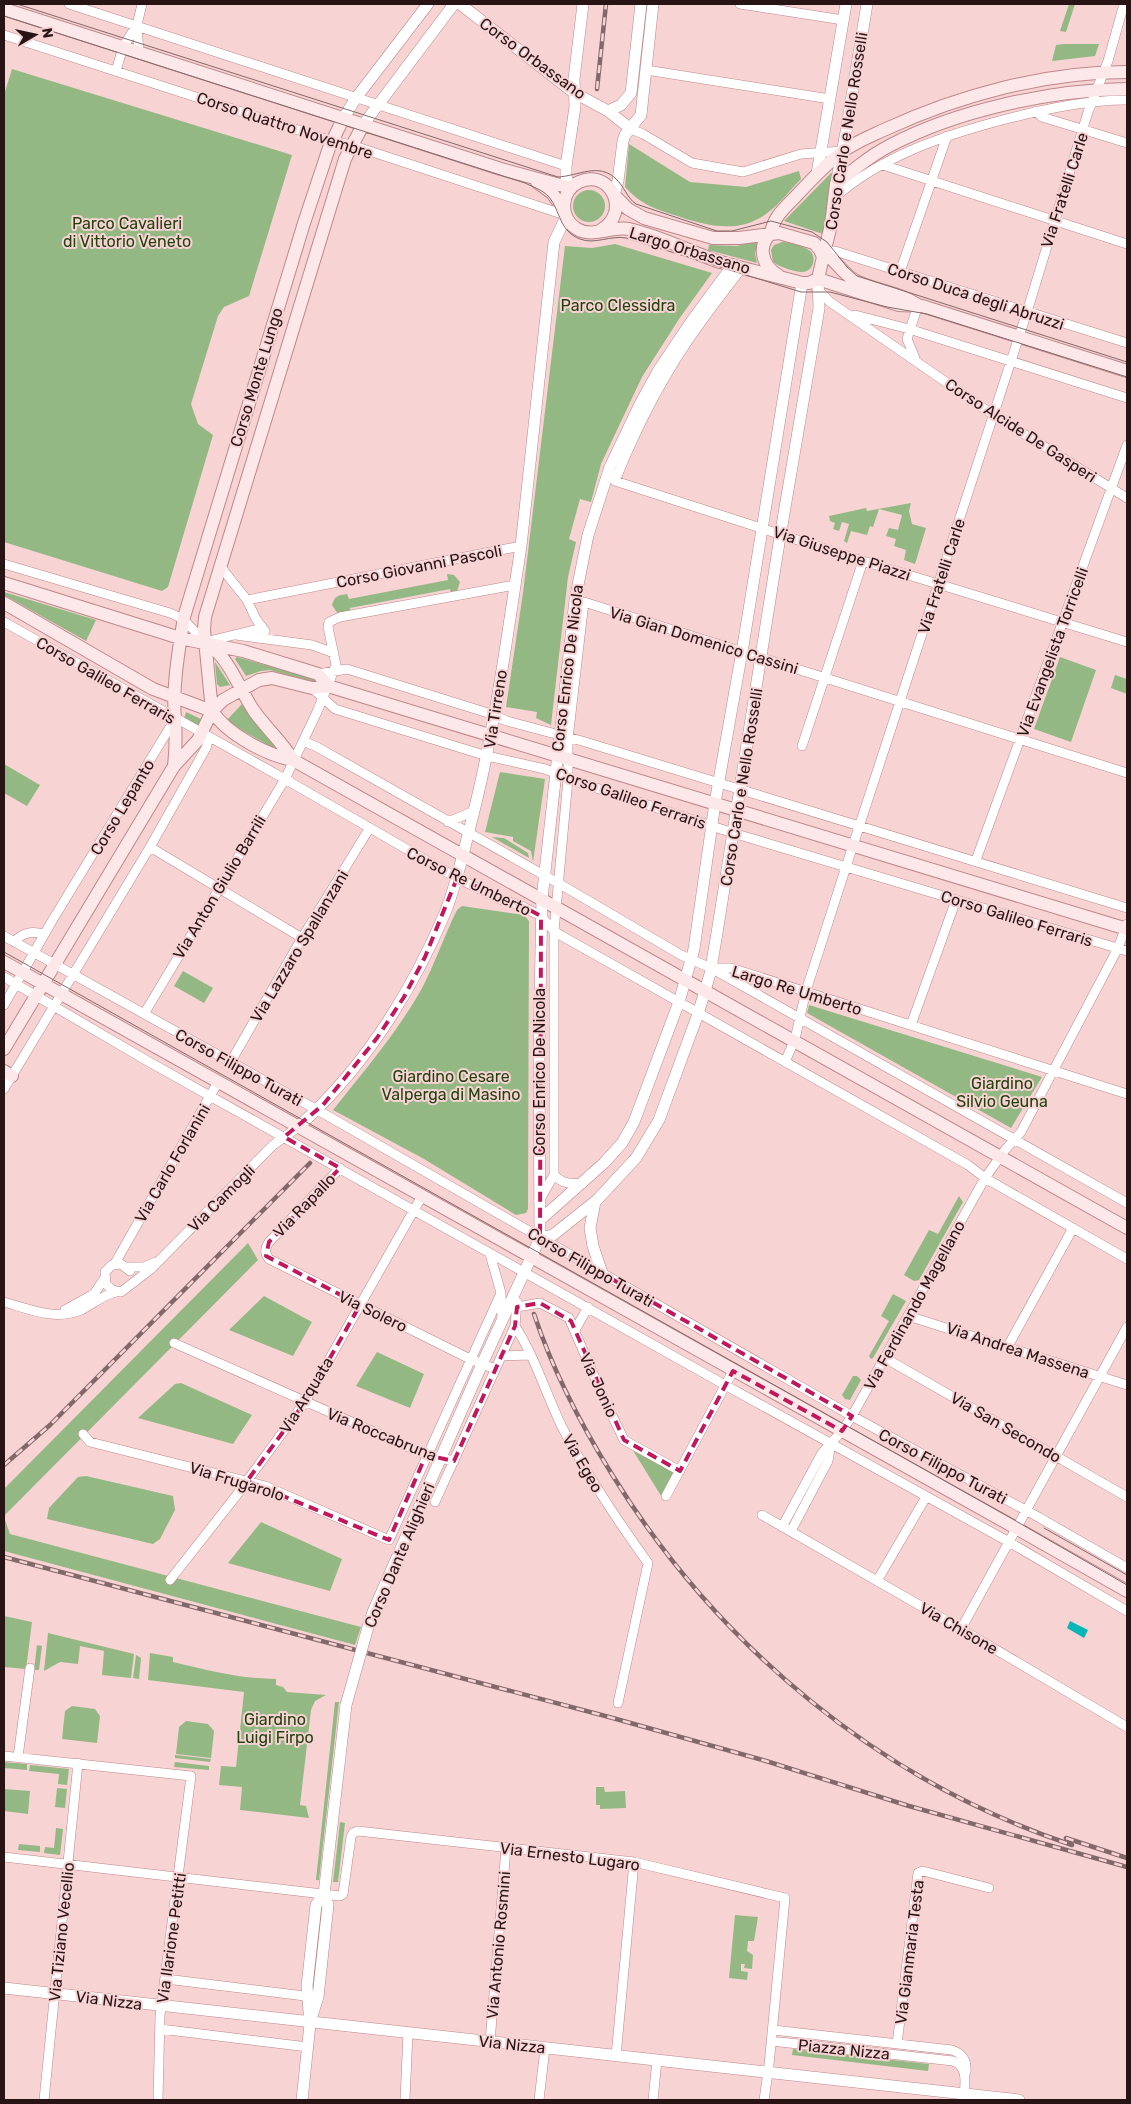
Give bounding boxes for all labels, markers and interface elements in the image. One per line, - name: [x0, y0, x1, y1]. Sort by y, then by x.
- north arrow: [10, 10, 60, 60]
- street label: Corso Orbassano: [476, 14, 589, 103]
- text: N: [38, 27, 57, 39]
- street label: Corso Carlo e Nello Rosselli: [821, 31, 872, 231]
- street label: Corso Quattro Novembre: [194, 88, 375, 163]
- street label: Via Fratelli Carle: [1037, 130, 1092, 250]
- park label: Parco Cavalieri di Vittorio Veneto: [63, 214, 191, 251]
- street label: Largo Orbassano: [627, 223, 753, 278]
- street label: Corso Duca degli Abruzzi: [885, 259, 1067, 334]
- park label: Parco Clessidra: [561, 296, 675, 315]
- street label: Corso Monte Lungo: [226, 305, 287, 449]
- street label: Corso Alcide De Gasperi: [941, 374, 1100, 487]
- street label: Via Fratelli Carle: [914, 516, 969, 636]
- street label: Via Giuseppe Piazzi: [771, 522, 913, 585]
- street label: Corso Giovanni Pascoli: [335, 541, 504, 592]
- street label: Via Evangelista Torricelli: [1013, 565, 1092, 740]
- street label: Corso Enrico De Nicola: [548, 583, 587, 753]
- street label: Via Gian Domenico Cassini: [607, 603, 801, 678]
- street label: Corso Galileo Ferraris: [33, 633, 179, 728]
- street label: Via Tirreno: [480, 668, 511, 750]
- street label: Corso Carlo e Nello Rosselli: [716, 687, 767, 887]
- street label: Corso Lepanto: [86, 756, 158, 859]
- street label: Corso Galileo Ferraris: [553, 764, 709, 833]
- street label: Via Anton Giulio Barrili: [169, 812, 270, 963]
- street label: Corso Re Umberto: [404, 843, 534, 920]
- street label: Via Lazzaro Spallanzani: [246, 867, 352, 1026]
- street label: Corso Galileo Ferraris: [939, 886, 1095, 951]
- street label: Largo Re Umberto: [729, 962, 864, 1019]
- street label: Corso Enrico De Nicola: [530, 988, 549, 1156]
- street label: Corso Filippo Turati: [172, 1025, 306, 1110]
- park label: Giardino Cesare Valperga di Masino: [382, 1067, 520, 1104]
- park label: Giardino Silvio Geuna: [956, 1074, 1048, 1111]
- street label: Via Carlo Forlanini: [131, 1101, 214, 1226]
- street label: Via Camogli: [184, 1161, 259, 1236]
- street label: Via Rapallo: [269, 1169, 340, 1241]
- street label: Via Ferdinando Magellano: [860, 1217, 969, 1393]
- street label: Corso Filippo Turati: [524, 1224, 657, 1311]
- street label: Via Solero: [335, 1287, 410, 1336]
- street label: Via Andrea Massena: [944, 1318, 1092, 1383]
- street label: Via Jonio: [575, 1350, 622, 1421]
- street label: Via Arquata: [276, 1354, 337, 1437]
- street label: Via San Secondo: [947, 1388, 1065, 1467]
- street label: Via Roccabruna: [324, 1404, 440, 1465]
- street label: Corso Filippo Turati: [875, 1425, 1010, 1508]
- street label: Via Egeo: [558, 1431, 607, 1496]
- street label: Via Frugarolo: [187, 1458, 287, 1505]
- street label: Corso Dante Alighieri: [360, 1480, 439, 1631]
- street label: Via Chisone: [916, 1598, 1001, 1659]
- park label: Giardino Luigi Firpo: [236, 1710, 314, 1747]
- street label: Via Ernesto Lugaro: [499, 1838, 641, 1875]
- street label: Via Tiziano Vecellio: [45, 1861, 78, 2003]
- street label: Via Antonio Rosmini: [483, 1870, 514, 2020]
- street label: Via Ilarione Petitti: [153, 1872, 190, 2004]
- street label: Via Gianmaria Testa: [891, 1879, 928, 2025]
- street label: Via Nizza: [74, 1987, 143, 2014]
- street label: Via Nizza: [478, 2032, 546, 2057]
- street label: Piazza Nizza: [797, 2035, 891, 2064]

